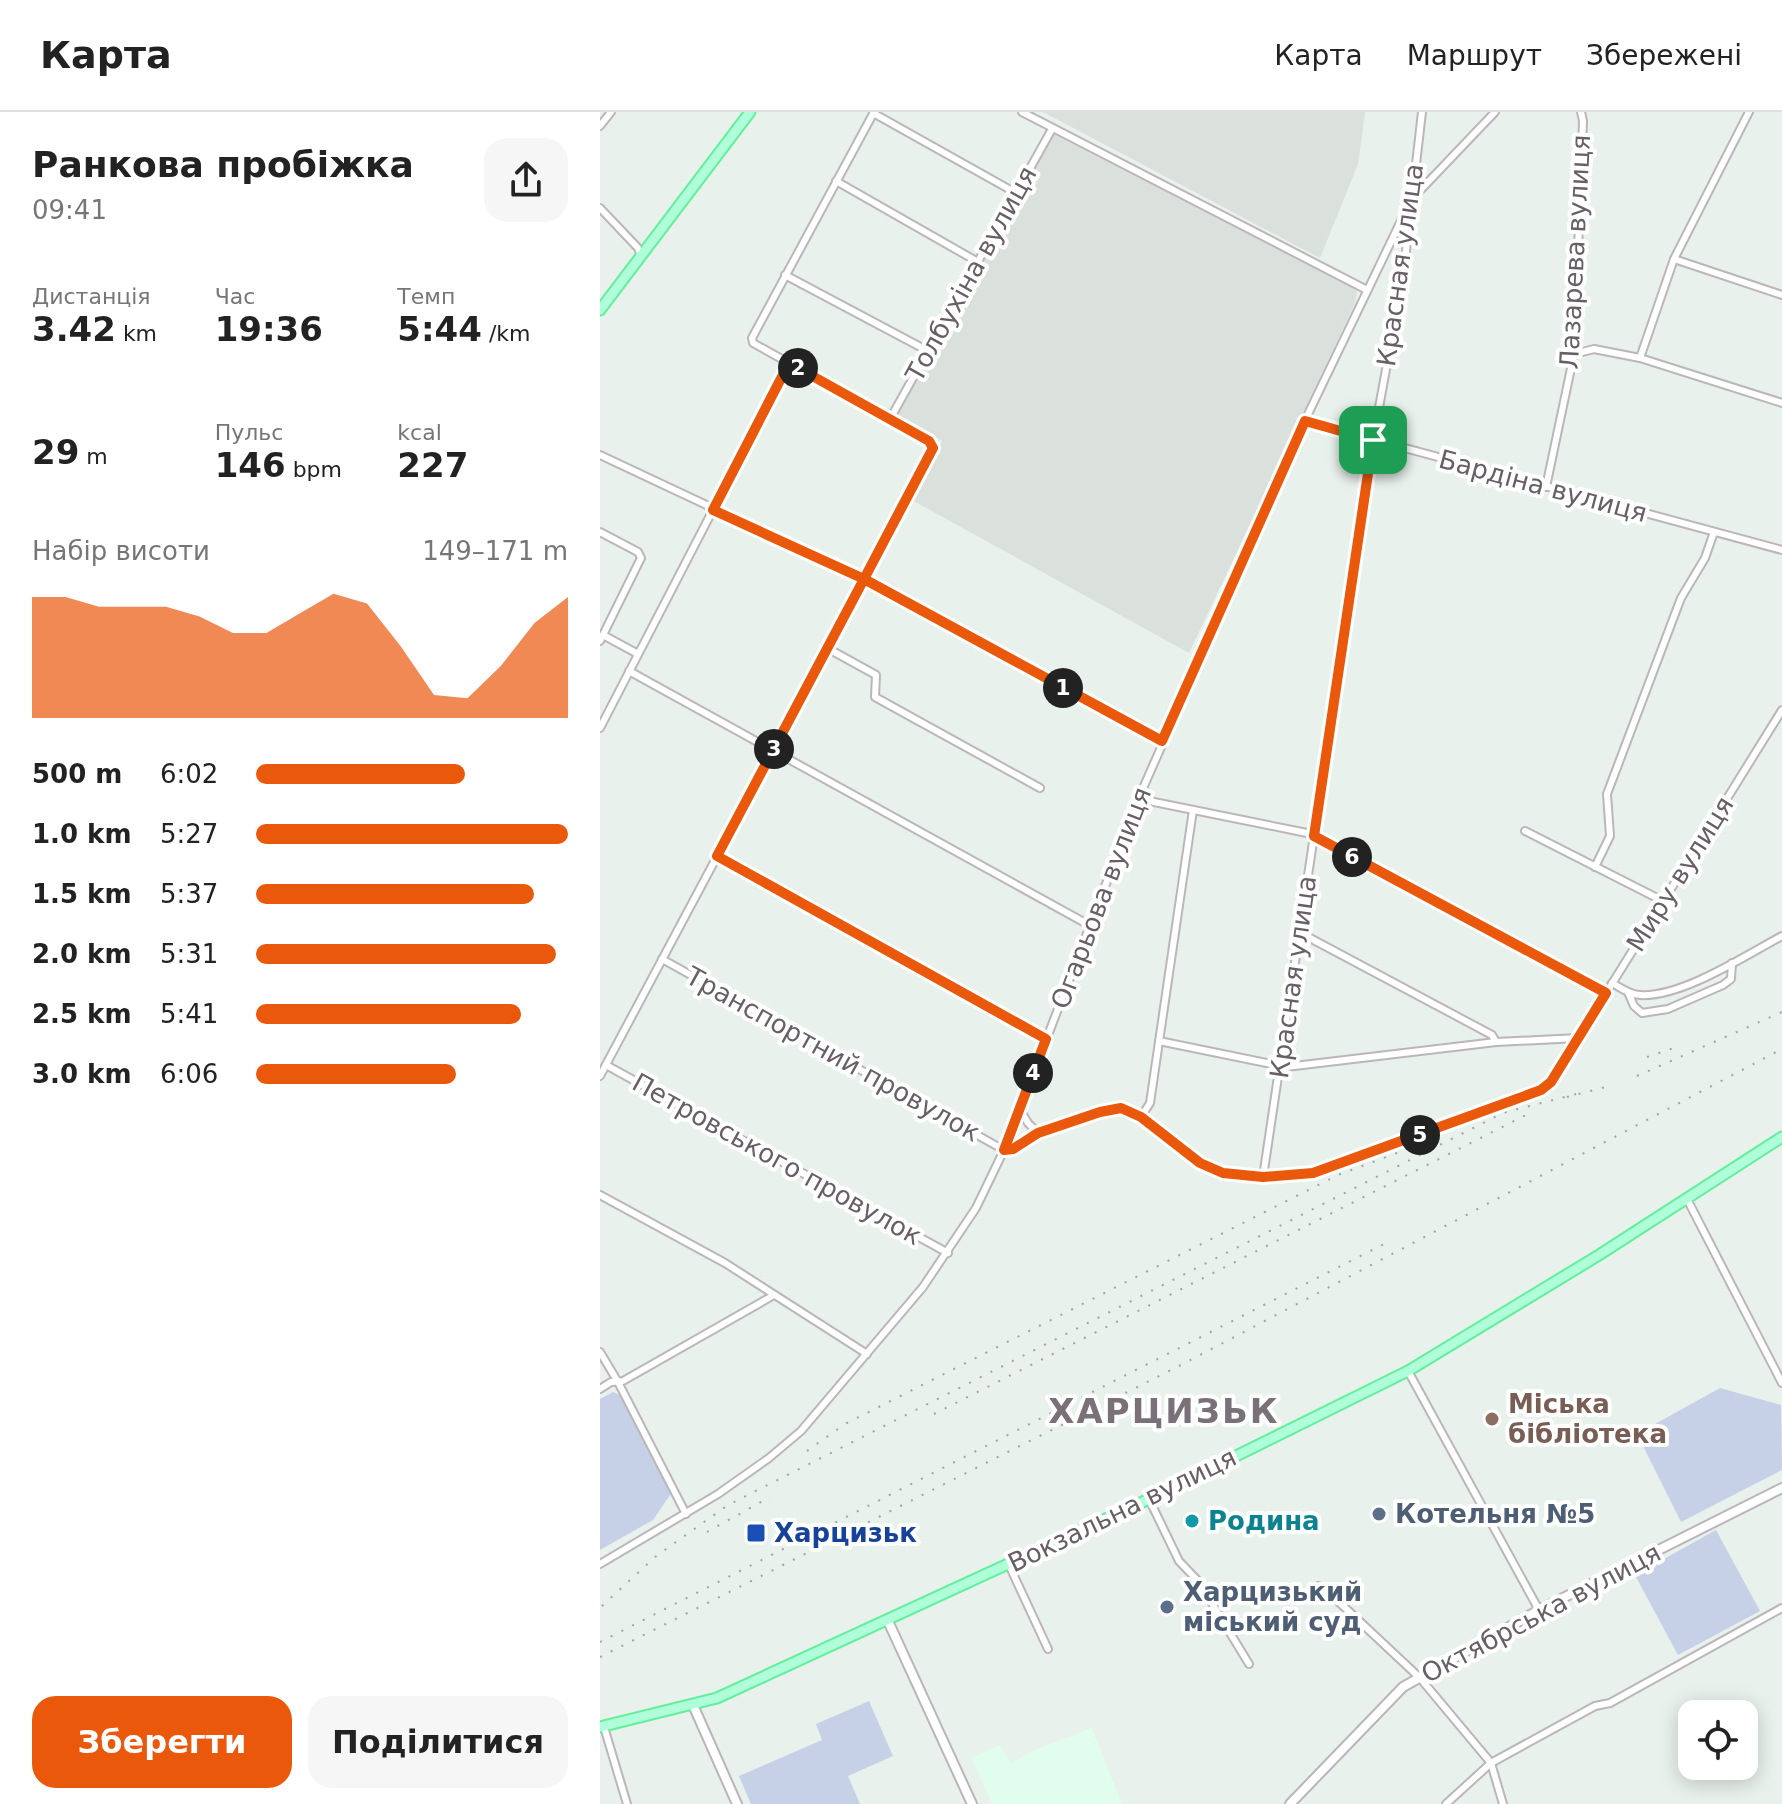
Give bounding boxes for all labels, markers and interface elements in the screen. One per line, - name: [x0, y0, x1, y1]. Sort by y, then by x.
- text: Карта: [40, 33, 172, 77]
- text: Карта: [1274, 39, 1363, 72]
- text: Маршрут: [1407, 39, 1542, 72]
- text: Збережені: [1586, 39, 1742, 72]
- street label: Лазарева вулиця: [1554, 134, 1596, 370]
- button: share: [484, 138, 568, 222]
- text: Ранкова пробіжка: [32, 144, 414, 185]
- street label: Толбухіна вулиця: [899, 161, 1043, 388]
- street label: Красная улица: [1371, 162, 1429, 368]
- text: 09:41: [32, 195, 107, 225]
- text: Дистанція: [32, 284, 151, 309]
- text: Час: [215, 284, 255, 309]
- text: Темп: [397, 284, 455, 309]
- text: 3.42: [32, 309, 116, 349]
- text: 19:36: [215, 309, 323, 349]
- text: 5:44: [397, 309, 482, 349]
- text: km: [116, 321, 157, 346]
- text: /km: [482, 321, 530, 346]
- pin: 2: [778, 348, 818, 388]
- text: 2: [790, 355, 806, 380]
- pin: [1339, 406, 1407, 474]
- icon: arrive: [1351, 418, 1395, 462]
- text: Пульс: [215, 420, 283, 445]
- text: kcal: [397, 420, 442, 445]
- text: 29: [32, 432, 79, 472]
- text: m: [79, 444, 108, 469]
- street label: Бардіна вулиця: [1436, 444, 1650, 528]
- text: 146: [215, 445, 286, 485]
- text: 227: [397, 445, 468, 485]
- text: bpm: [286, 457, 342, 482]
- text: Набір висоти: [32, 536, 210, 566]
- text: 149–171 m: [422, 536, 568, 566]
- pin: 1: [1043, 668, 1083, 708]
- text: 1: [1055, 675, 1071, 700]
- pin: 3: [754, 729, 794, 769]
- text: 3: [766, 736, 782, 761]
- text: 500 m: [32, 759, 122, 789]
- text: 6:02: [160, 759, 218, 789]
- street label: Огарьова вулиця: [1045, 783, 1157, 1013]
- street label: Миру вулиця: [1620, 791, 1740, 957]
- text: 1.0 km: [32, 819, 132, 849]
- text: 5:27: [160, 819, 218, 849]
- pin: 6: [1332, 837, 1372, 877]
- text: 6: [1344, 844, 1360, 869]
- street label: Красная улица: [1264, 874, 1322, 1080]
- text: 1.5 km: [32, 879, 132, 909]
- text: 5:37: [160, 879, 218, 909]
- text: 2.0 km: [32, 939, 132, 969]
- text: 5:31: [160, 939, 218, 969]
- street label: Транспортний провулок: [680, 960, 985, 1147]
- text: 2.5 km: [32, 999, 132, 1029]
- text: 5:41: [160, 999, 218, 1029]
- pin: 4: [1013, 1053, 1053, 1093]
- text: 3.0 km: [32, 1059, 132, 1089]
- text: 6:06: [160, 1059, 218, 1089]
- text: 4: [1025, 1060, 1041, 1085]
- street label: Петровського провулок: [627, 1067, 927, 1251]
- pin: 5: [1400, 1115, 1440, 1155]
- text: 5: [1412, 1122, 1428, 1147]
- place label: Міська бібліотека: [1508, 1389, 1667, 1449]
- district label: ХАРЦИЗЬК: [1048, 1391, 1280, 1431]
- marker: Міська бібліотека: [1483, 1410, 1501, 1428]
- street label: Вокзальна вулиця: [1003, 1442, 1241, 1578]
- place label: Котельня №5: [1395, 1499, 1595, 1529]
- marker: Котельня №5: [1370, 1505, 1388, 1523]
- place label: Родина: [1208, 1506, 1320, 1536]
- marker: Родина: [1183, 1512, 1201, 1530]
- place label: Харцизьк: [774, 1518, 917, 1548]
- marker: Харцизьк: [745, 1522, 767, 1544]
- street label: Октябрська вулиця: [1416, 1537, 1666, 1689]
- place label: Харцизький міський суд: [1183, 1577, 1362, 1637]
- marker: Харцизький міський суд: [1158, 1598, 1176, 1616]
- button: Зберегти: [32, 1696, 292, 1788]
- button: Поділитися: [308, 1696, 568, 1788]
- map controls: [1678, 1700, 1758, 1780]
- button: locate: [1678, 1700, 1758, 1780]

